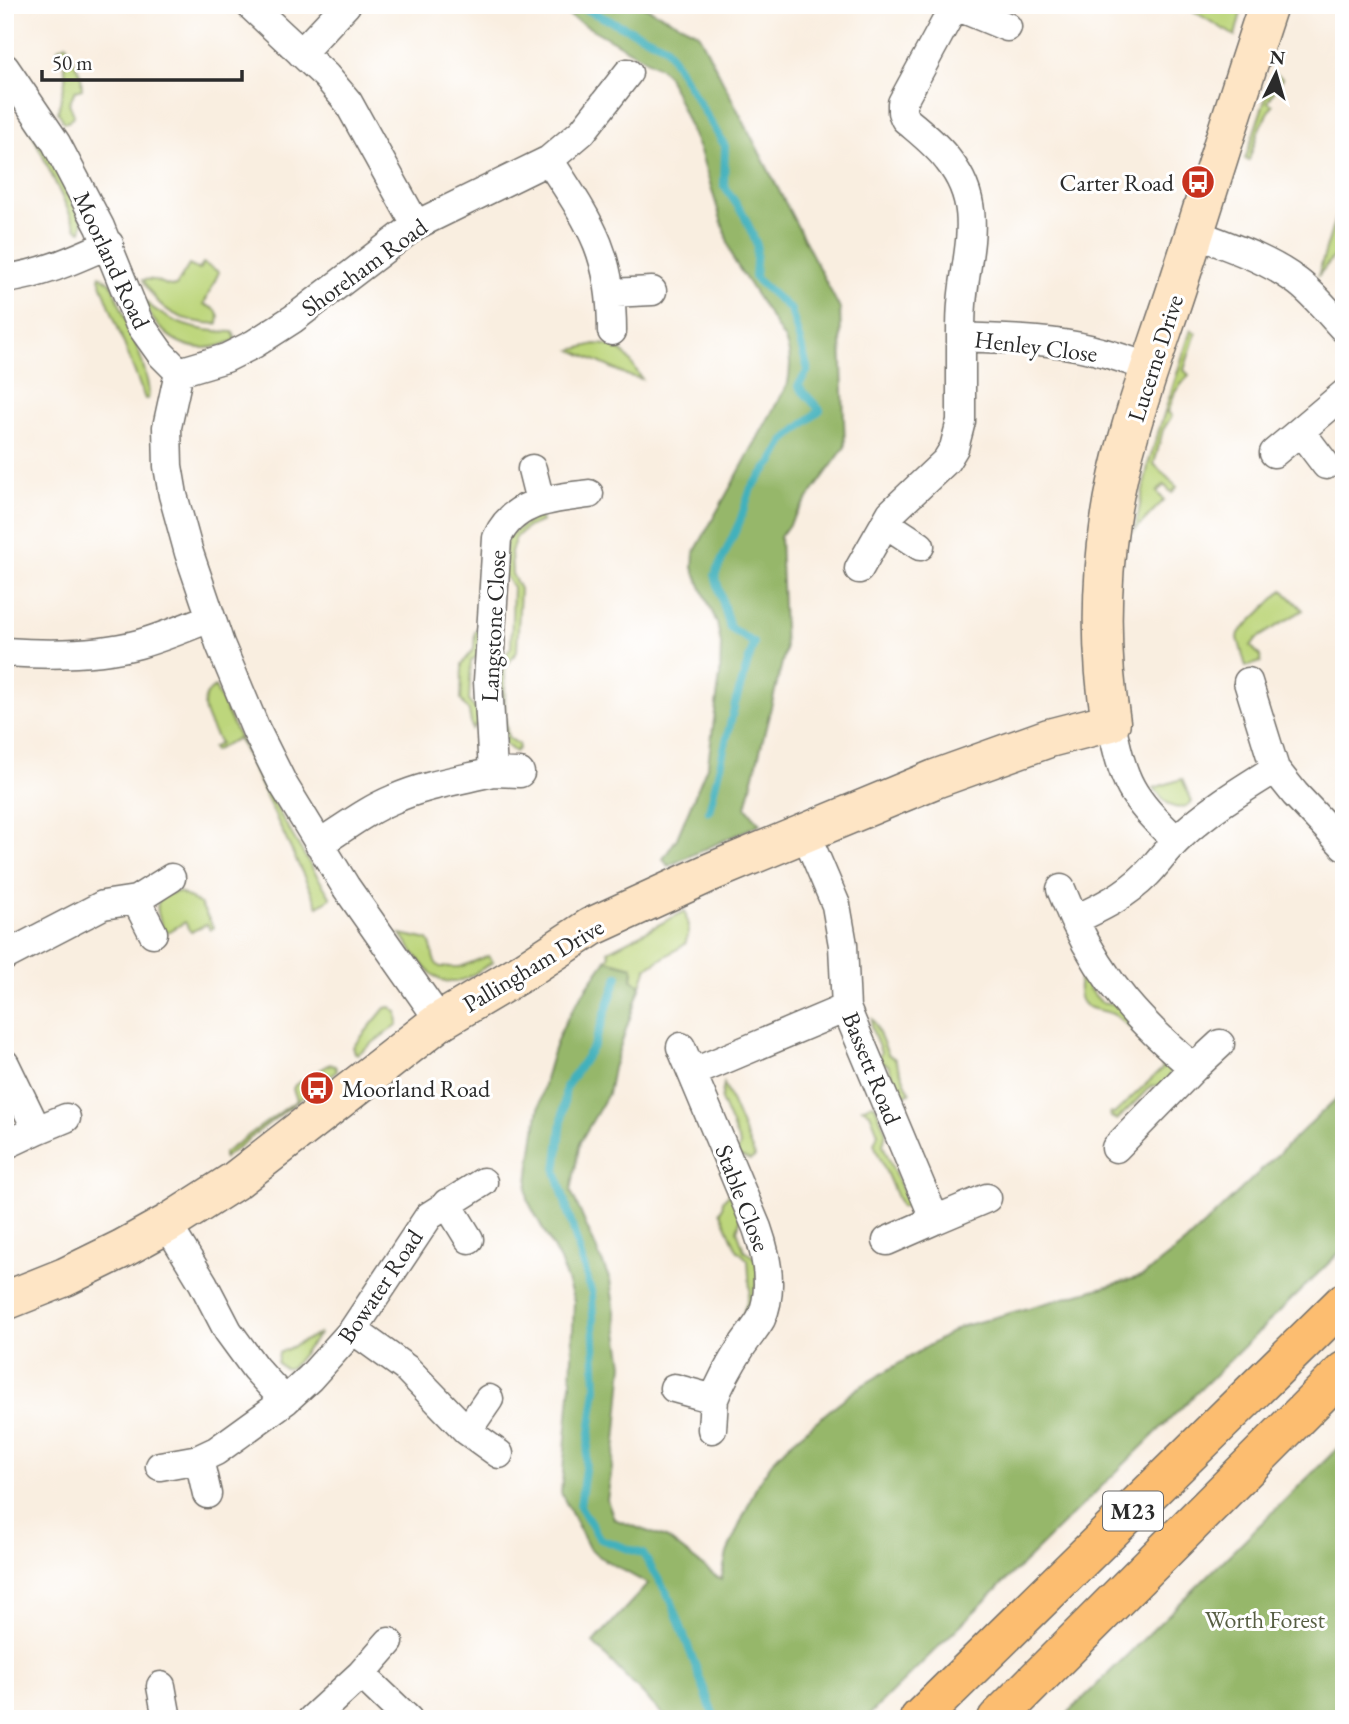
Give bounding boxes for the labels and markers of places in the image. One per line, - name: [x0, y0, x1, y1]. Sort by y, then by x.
- bus stop icon: Carter Road: [1179, 163, 1217, 201]
- place label: Carter Road: [1059, 167, 1175, 198]
- bus stop icon: Moorland Road: [298, 1069, 336, 1107]
- place label: Moorland Road: [342, 1073, 491, 1104]

